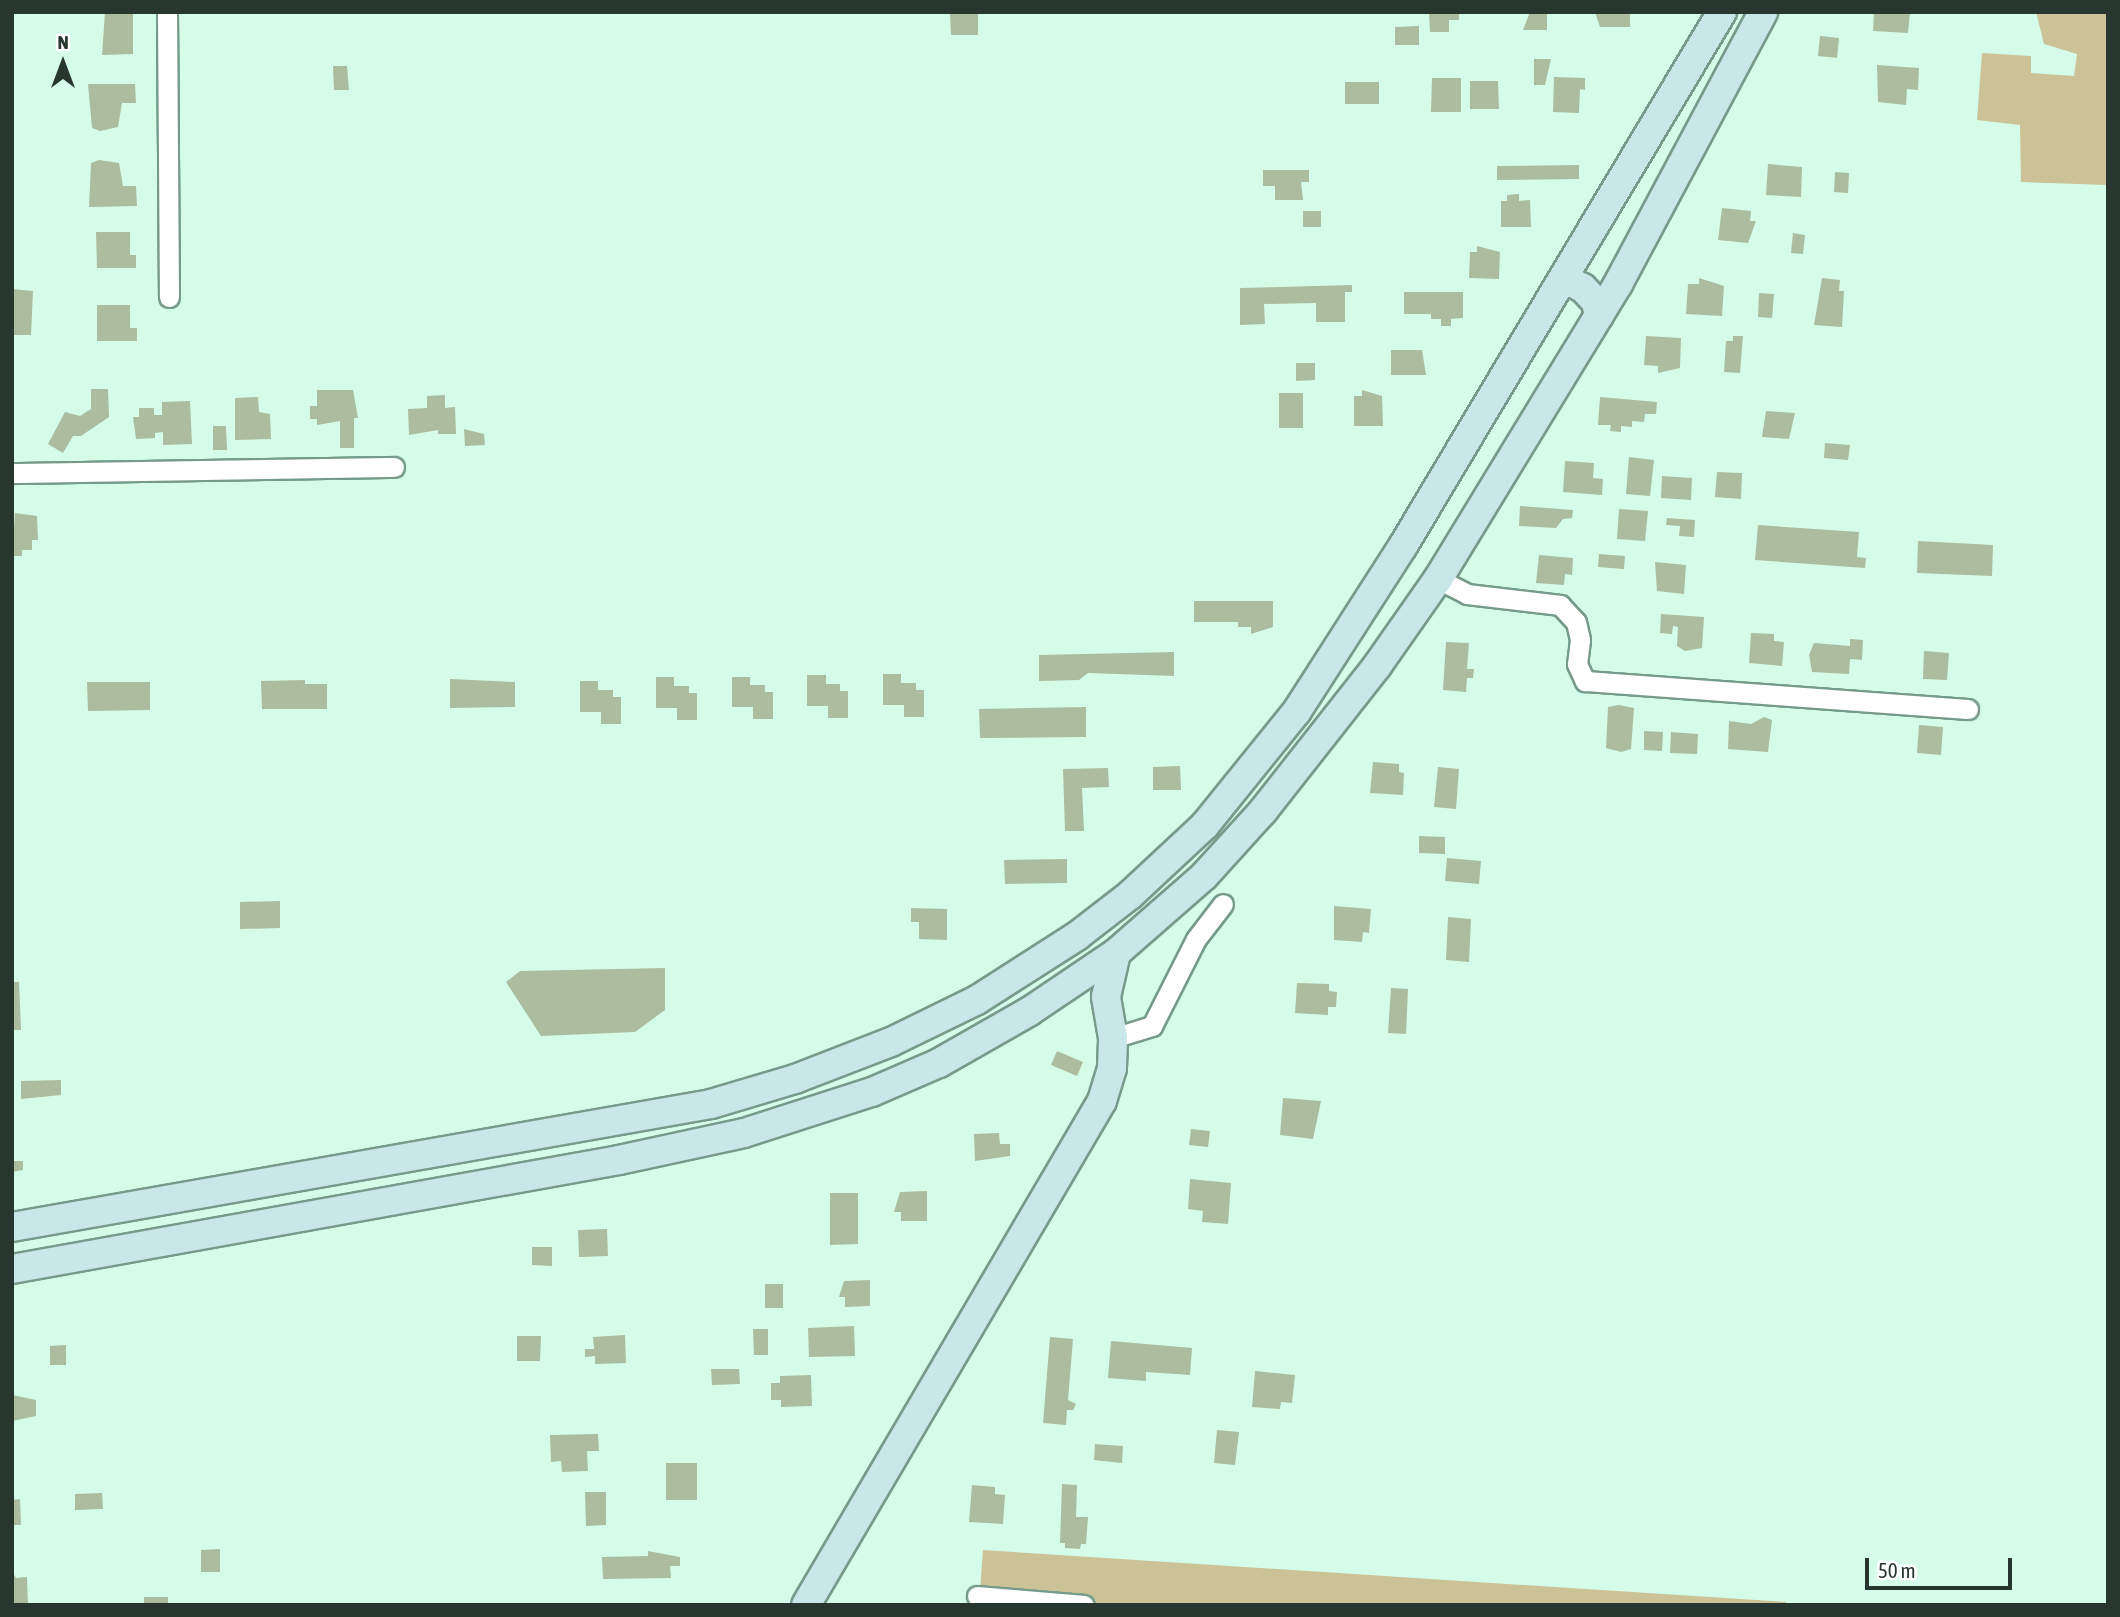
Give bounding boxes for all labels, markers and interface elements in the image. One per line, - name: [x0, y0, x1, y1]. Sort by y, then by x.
- north arrow: [28, 28, 98, 98]
- text: N: [57, 31, 69, 53]
- scale bar: [1868, 1544, 2015, 1588]
- text: 50 m: [1878, 1558, 1916, 1582]

